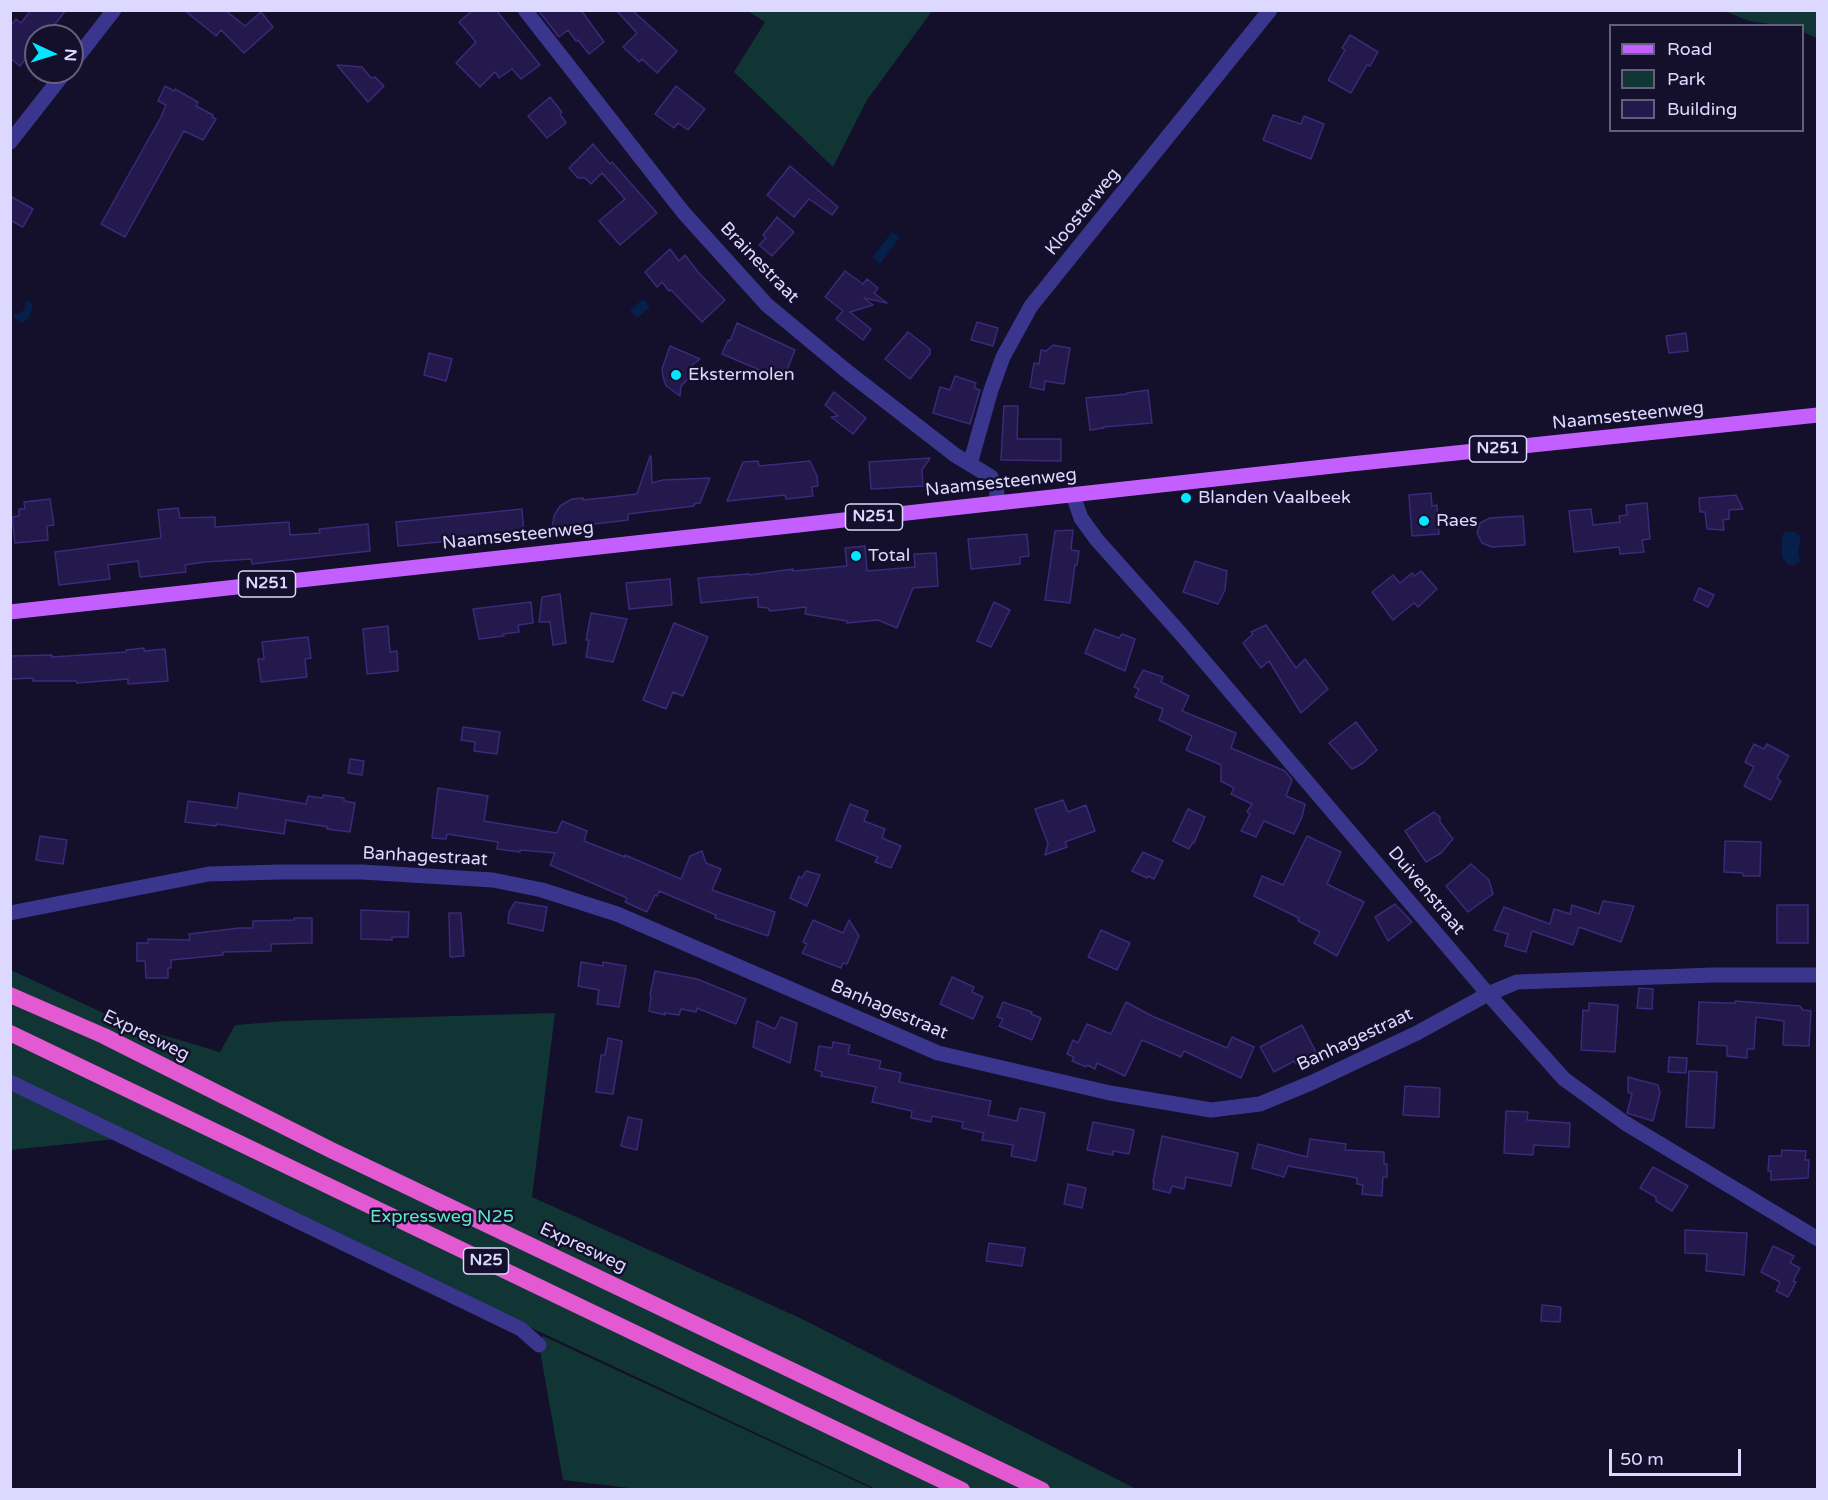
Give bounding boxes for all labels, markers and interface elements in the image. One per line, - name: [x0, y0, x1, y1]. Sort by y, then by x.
- north arrow: [24, 24, 84, 84]
- legend: [1609, 24, 1804, 132]
- text: Road: [1667, 38, 1712, 60]
- text: N: [60, 48, 80, 62]
- text: Park: [1667, 68, 1705, 90]
- text: Building: [1667, 98, 1737, 120]
- street label: Kloosterweg: [1041, 164, 1125, 260]
- street label: Brainestraat: [715, 218, 803, 308]
- place label: Ekstermolen: [688, 364, 795, 386]
- marker: Ekstermolen: [669, 368, 683, 382]
- street label: Naamsesteenweg: [1551, 397, 1705, 435]
- road number: N251: [1470, 436, 1526, 462]
- street label: Naamsesteenweg: [924, 464, 1078, 502]
- place label: Blanden Vaalbeek: [1198, 487, 1351, 509]
- marker: Blanden Vaalbeek: [1179, 491, 1193, 505]
- road number: N251: [846, 504, 902, 530]
- place label: Raes: [1436, 510, 1478, 532]
- marker: Raes: [1417, 514, 1431, 528]
- street label: Naamsesteenweg: [441, 517, 595, 555]
- place label: Total: [868, 545, 910, 567]
- marker: Total: [849, 549, 863, 563]
- road number: N251: [238, 571, 296, 597]
- street label: Duivenstraat: [1383, 842, 1469, 940]
- street label: Banhagestraat: [362, 843, 488, 871]
- street label: Banhagestraat: [827, 976, 951, 1044]
- street label: Banhagestraat: [1294, 1004, 1416, 1076]
- street label: Expresweg: [99, 1006, 193, 1066]
- park label: Expressweg N25: [370, 1206, 514, 1228]
- street label: Expresweg: [536, 1218, 630, 1278]
- road number: N25: [464, 1248, 508, 1274]
- scale bar: [1612, 1437, 1744, 1475]
- text: 50 m: [1620, 1448, 1664, 1470]

